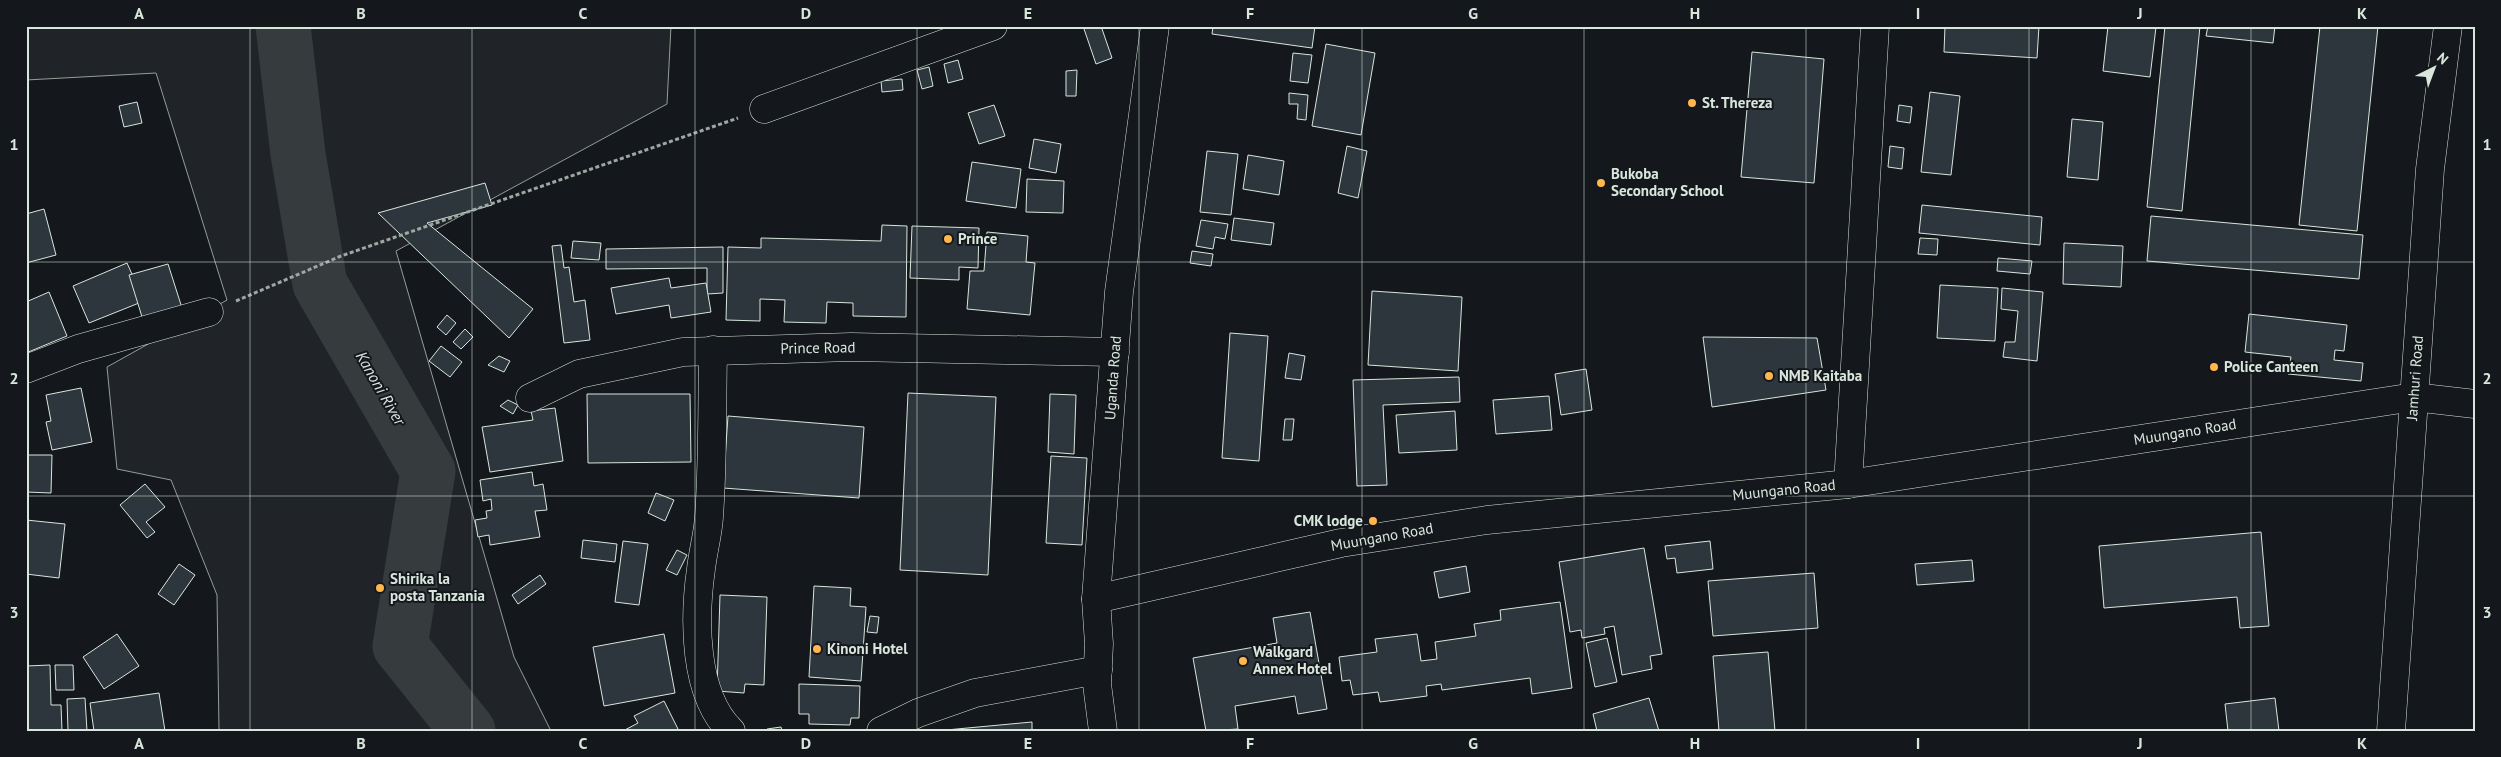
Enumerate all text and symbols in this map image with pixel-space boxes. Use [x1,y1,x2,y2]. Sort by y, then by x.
text: A [134,3,144,23]
text: B [356,3,366,23]
text: C [579,3,588,23]
text: D [801,3,811,23]
text: E [1024,3,1032,23]
text: F [1246,3,1254,23]
text: G [1468,3,1478,23]
text: H [1690,3,1700,23]
text: I [1916,3,1920,23]
text: J [2136,3,2143,23]
text: K [2357,3,2367,23]
north arrow [2408,42,2458,92]
text: N [2433,49,2452,68]
place label: St. Thereza [1702,93,1773,112]
marker: St. Thereza [1686,97,1698,109]
text: 1 [9,134,19,154]
text: 1 [2482,134,2492,154]
place label: Bukoba Secondary School [1611,164,1724,200]
marker: Bukoba Secondary School [1595,177,1607,189]
place label: Prince [958,229,998,248]
marker: Prince [942,233,954,245]
street label: Uganda Road [1100,335,1125,421]
street label: Jamhuri Road [2402,335,2427,422]
street label: Prince Road [780,337,856,358]
water label: Kanoni River [352,347,411,430]
place label: Police Canteen [2224,357,2318,376]
marker: Police Canteen [2208,361,2220,373]
place label: NMB Kaitaba [1779,366,1862,385]
text: 2 [9,368,19,388]
text: 2 [2482,368,2492,388]
marker: NMB Kaitaba [1763,370,1775,382]
street label: Muungano Road [2132,414,2238,449]
street label: Muungano Road [1731,475,1837,504]
place label: CMK lodge [1294,511,1363,530]
marker: CMK lodge [1367,515,1379,527]
street label: Muungano Road [1329,518,1435,555]
place label: Shirika la posta Tanzania [390,569,485,605]
marker: Shirika la posta Tanzania [374,582,386,594]
text: 3 [9,602,19,622]
text: 3 [2482,602,2492,622]
place label: Kinoni Hotel [827,639,908,658]
place label: Walkgard Annex Hotel [1253,642,1333,678]
marker: Kinoni Hotel [811,643,823,655]
marker: Walkgard Annex Hotel [1237,655,1249,667]
text: A [134,733,144,753]
text: B [356,733,366,753]
text: C [579,733,588,753]
text: D [801,733,811,753]
text: E [1024,733,1032,753]
text: F [1246,733,1254,753]
text: G [1468,733,1478,753]
text: H [1690,733,1700,753]
text: I [1916,733,1920,753]
text: J [2136,733,2143,753]
text: K [2357,733,2367,753]

